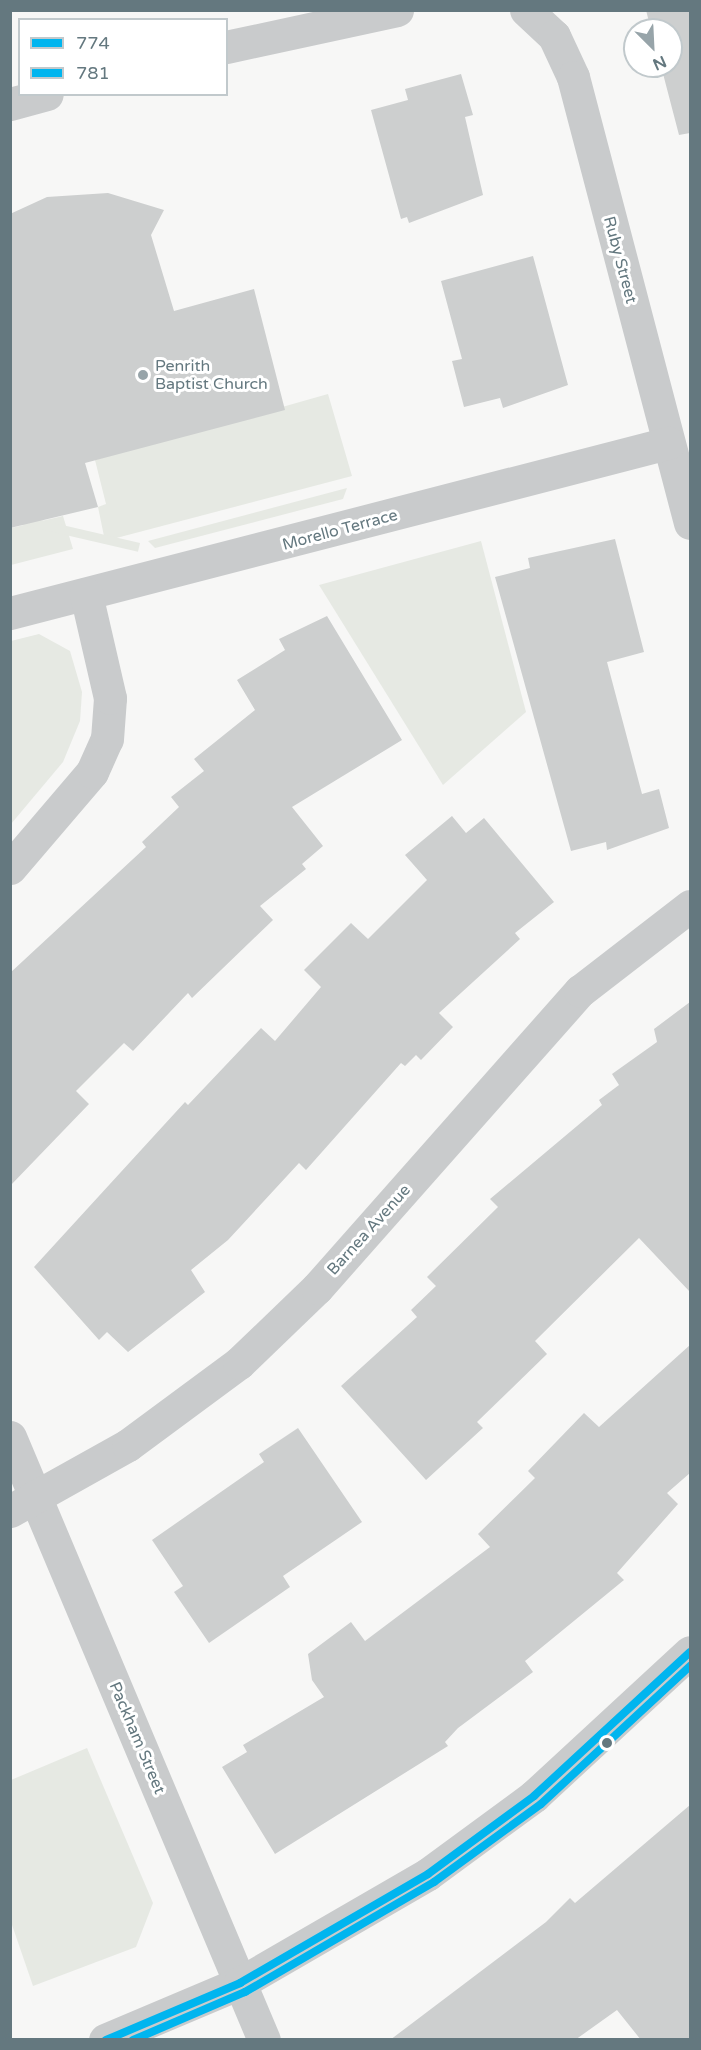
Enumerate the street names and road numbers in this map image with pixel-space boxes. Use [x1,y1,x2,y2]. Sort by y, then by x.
street label: Ruby Street [599,214,641,306]
street label: Morello Terrace [280,505,400,555]
street label: Barnea Avenue [323,1181,415,1279]
street label: Packham Street [105,1679,169,1797]

